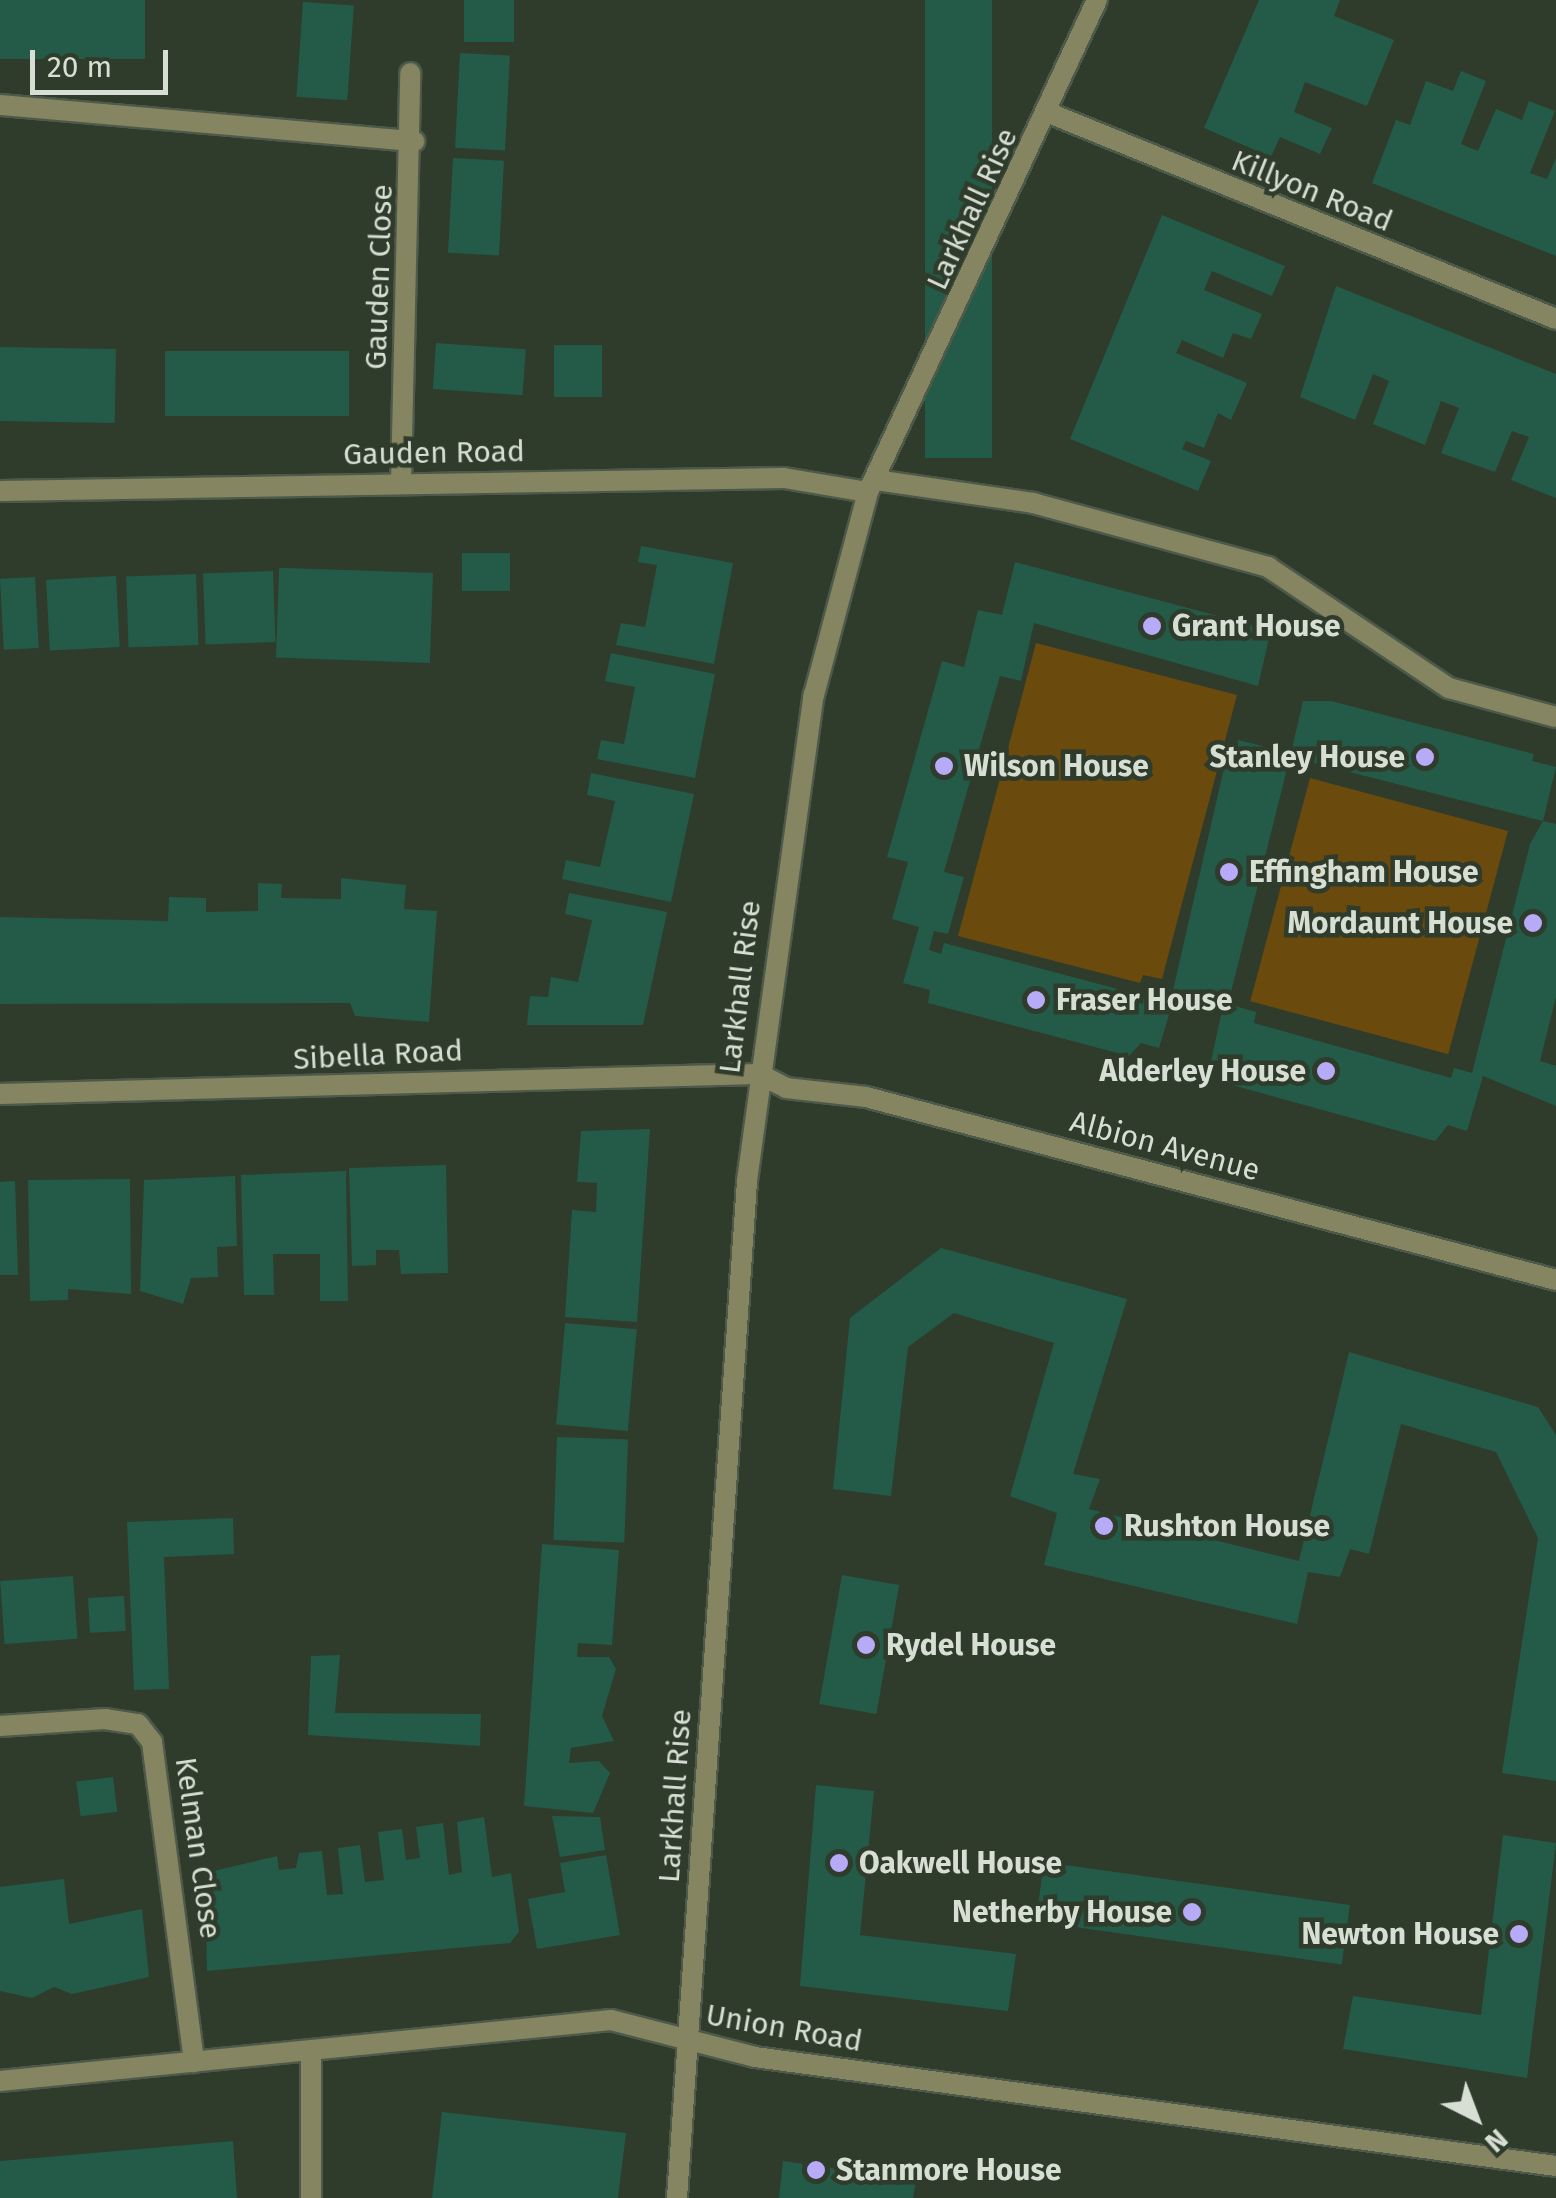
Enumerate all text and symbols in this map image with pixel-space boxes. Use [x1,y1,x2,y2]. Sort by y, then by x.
scale bar [35,30,172,92]
text: 20 m [47,49,112,85]
street label: Larkhall Rise [919,123,1025,295]
street label: Killyon Road [1226,142,1398,240]
street label: Gauden Close [358,184,400,370]
street label: Gauden Road [343,433,525,473]
place label: Grant House [1172,608,1340,644]
marker: Grant House [1141,615,1163,637]
place label: Stanley House [1209,739,1405,775]
marker: Stanley House [1414,746,1436,768]
place label: Wilson House [964,748,1149,784]
marker: Wilson House [933,755,955,777]
place label: Effingham House [1249,854,1479,890]
marker: Effingham House [1218,861,1240,883]
street label: Larkhall Rise [712,898,768,1076]
place label: Mordaunt House [1287,905,1513,941]
marker: Mordaunt House [1522,912,1544,934]
place label: Fraser House [1056,982,1233,1018]
marker: Fraser House [1025,989,1047,1011]
street label: Sibella Road [292,1033,464,1077]
place label: Alderley House [1100,1053,1306,1089]
marker: Alderley House [1315,1060,1337,1082]
street label: Albion Avenue [1066,1103,1264,1189]
place label: Rushton House [1124,1508,1330,1544]
marker: Rushton House [1093,1515,1115,1537]
place label: Rydel House [886,1627,1056,1663]
marker: Rydel House [855,1634,877,1656]
street label: Larkhall Rise [651,1708,699,1884]
street label: Kelman Close [167,1755,229,1941]
place label: Oakwell House [859,1845,1062,1881]
marker: Oakwell House [828,1852,850,1874]
place label: Netherby House [952,1894,1172,1930]
marker: Netherby House [1181,1901,1203,1923]
place label: Newton House [1301,1916,1499,1952]
marker: Newton House [1508,1923,1530,1945]
street label: Union Road [703,1997,865,2059]
north arrow [1426,2068,1526,2168]
text: N [1478,2122,1514,2159]
place label: Stanmore House [836,2152,1062,2188]
marker: Stanmore House [805,2159,827,2181]

